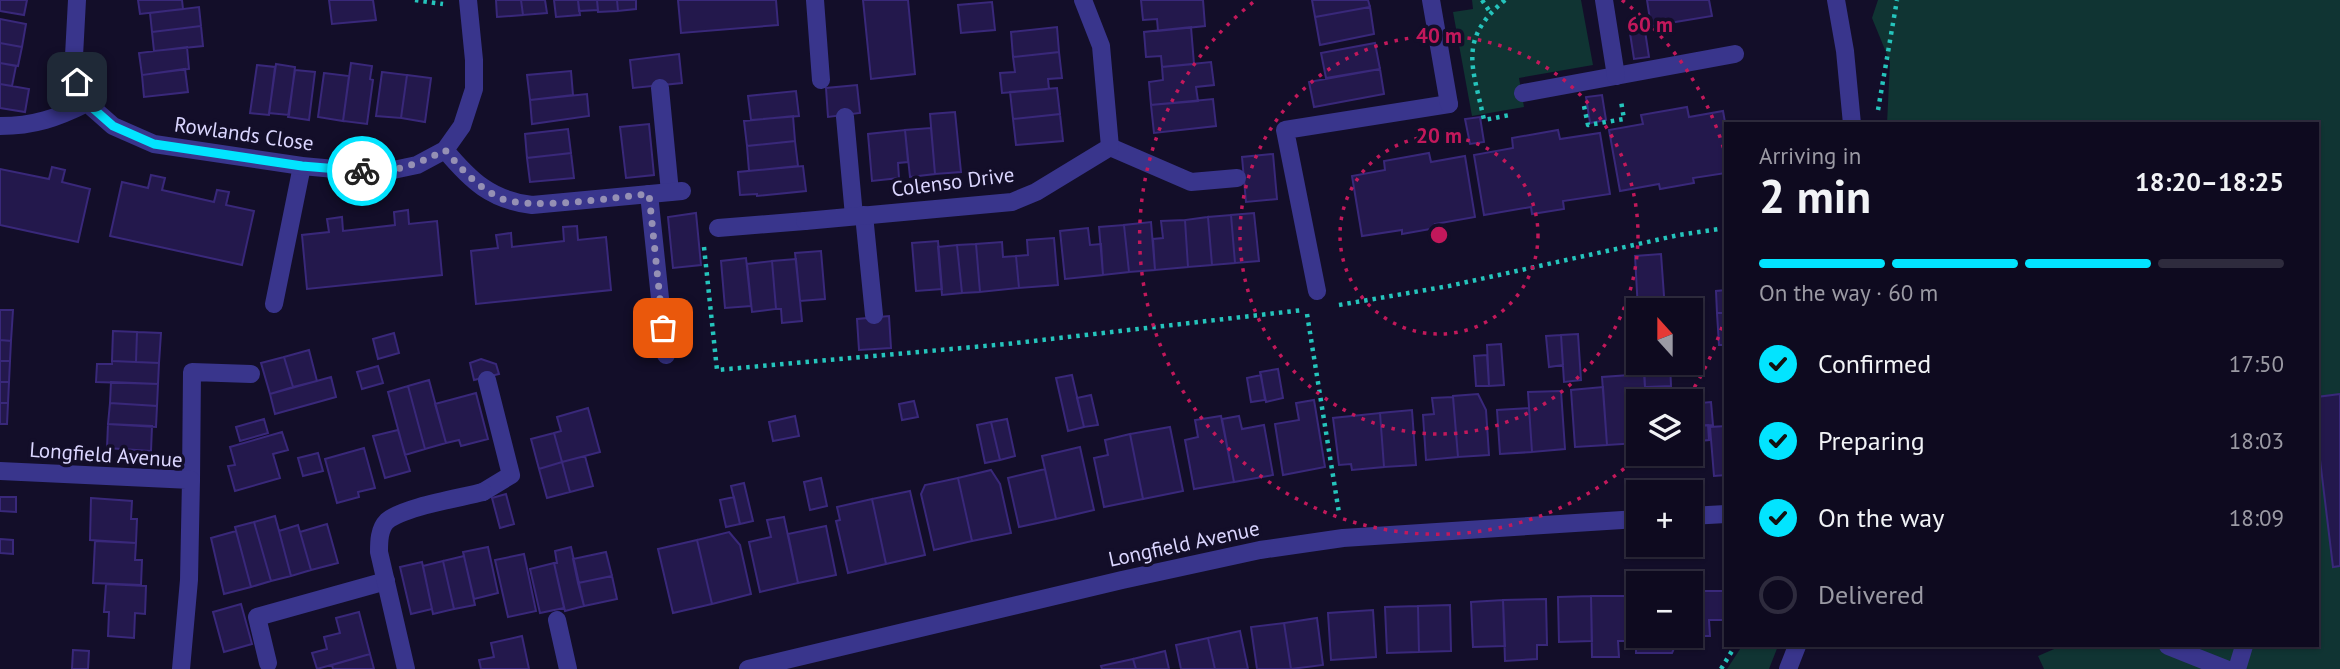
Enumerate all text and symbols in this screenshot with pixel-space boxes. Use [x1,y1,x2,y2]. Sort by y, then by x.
text: 60 m [1627,11,1673,38]
text: 40 m [1416,22,1462,49]
pin [47,52,107,112]
icon: home [58,63,96,101]
street label: Rowlands Close [173,110,316,157]
text: 20 m [1416,122,1462,149]
courier [327,136,397,206]
text: Arriving in [1759,141,1861,170]
icon: bike [343,152,381,190]
street label: Colenso Drive [890,161,1016,202]
text: 18:20–18:25 [2135,165,2284,198]
text: 2 min [1759,166,1871,226]
centre of rings [1427,223,1451,247]
text: On the way · 60 m [1759,278,1938,307]
pin [633,298,693,358]
north arrow [1626,298,1703,374]
map controls [1626,298,1703,648]
icon: bag [644,309,682,347]
icon: check [1759,345,1797,383]
text: Confirmed [1818,347,1931,380]
text: 17:50 [2229,349,2284,378]
button: layers [1626,389,1703,466]
icon: check [1759,422,1797,460]
text: Preparing [1818,424,1925,457]
text: 18:03 [2229,426,2284,455]
street label: Longfield Avenue [28,436,184,473]
button: + [1626,480,1703,557]
icon: check [1759,499,1797,537]
text: On the way [1818,501,1944,534]
text: 18:09 [2229,503,2284,532]
street label: Longfield Avenue [1106,514,1262,573]
button: − [1626,571,1703,648]
text: Delivered [1818,578,1924,611]

